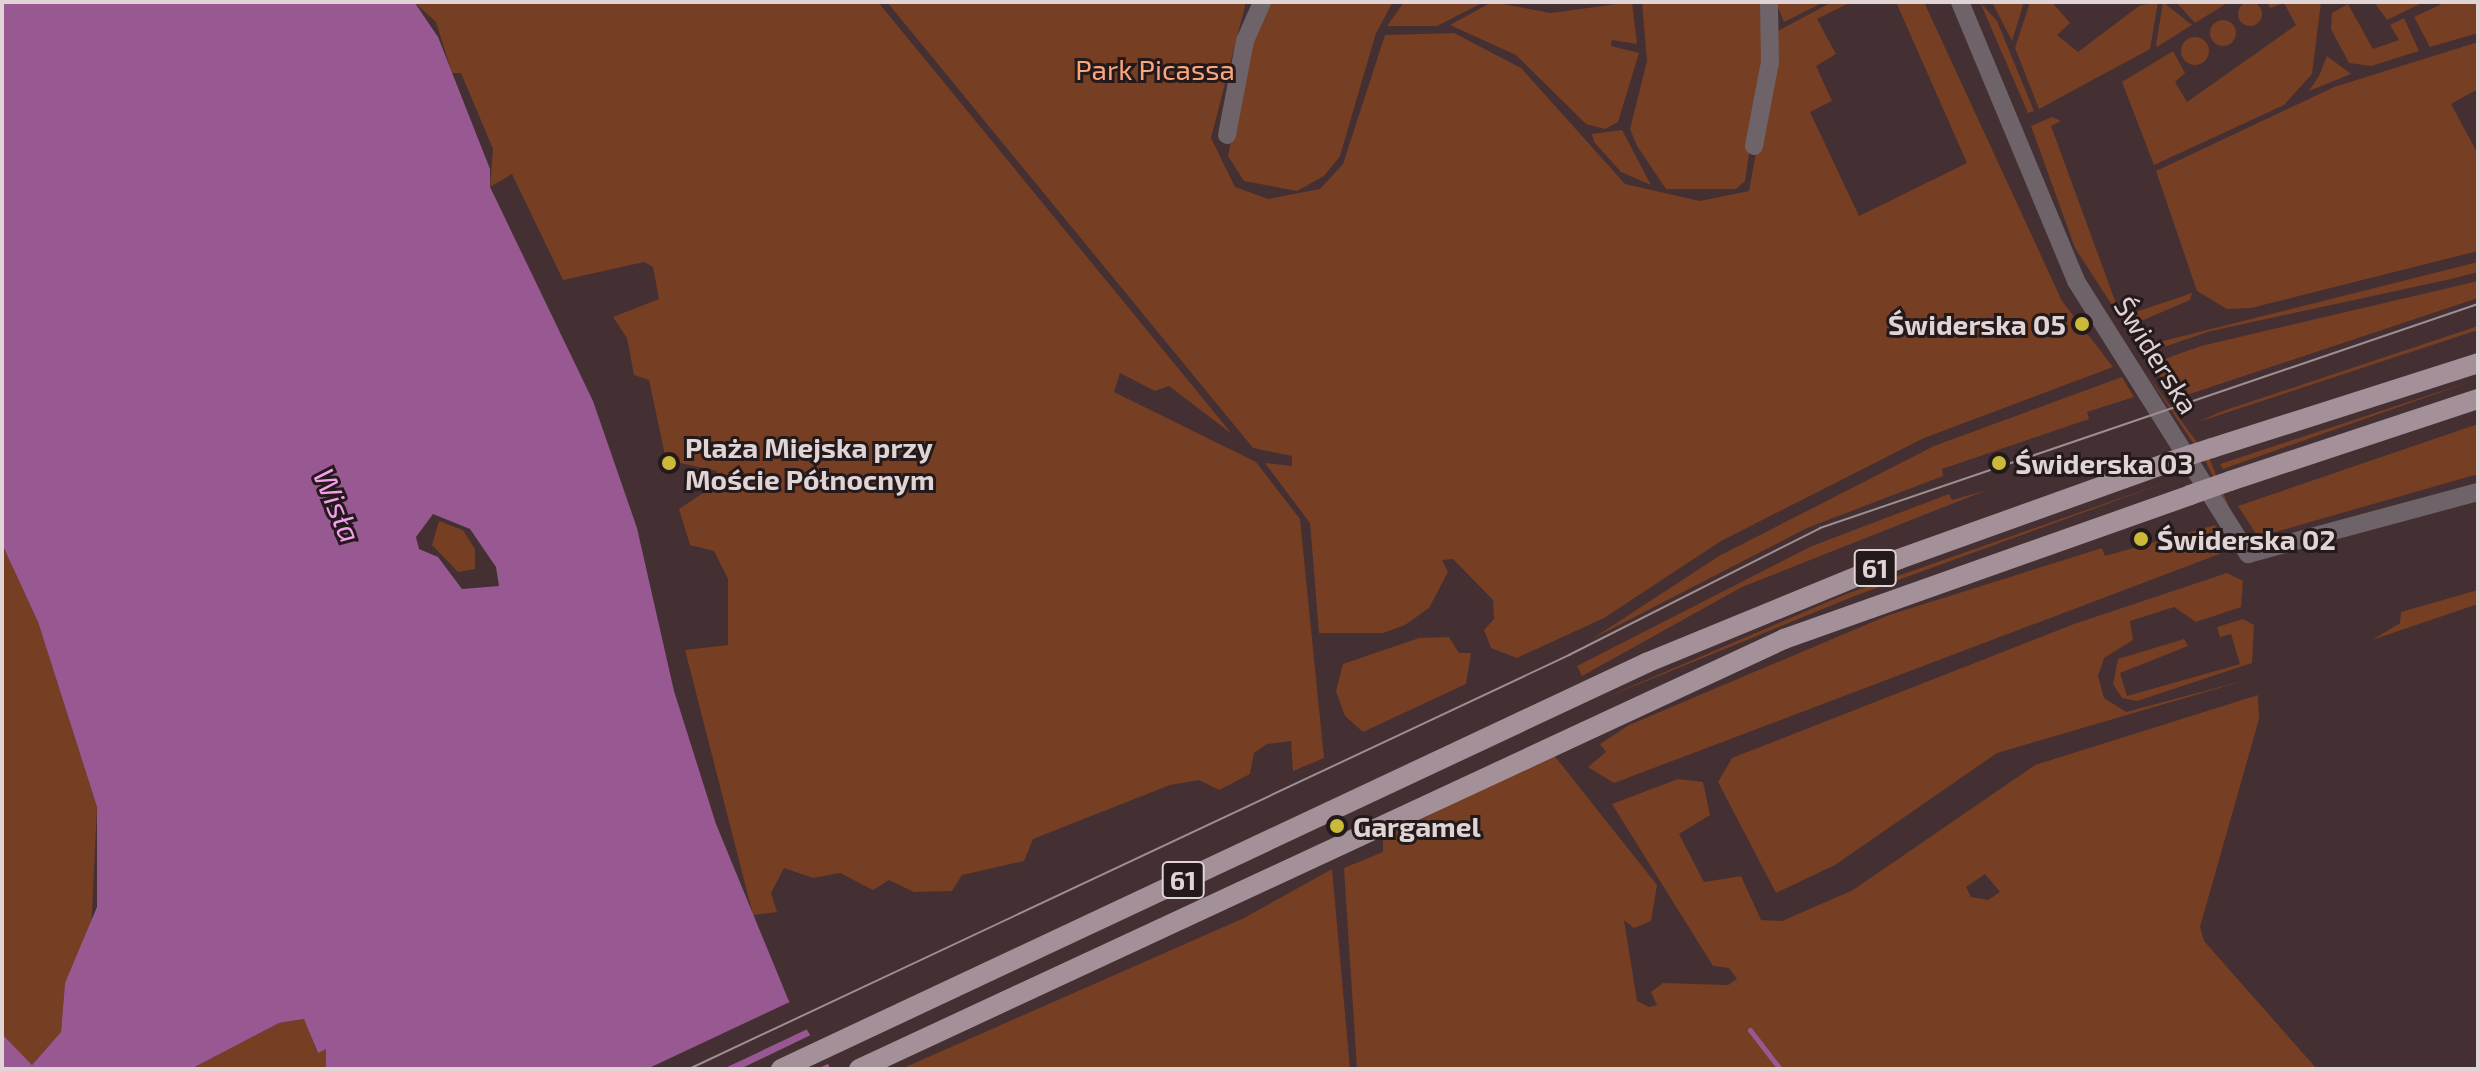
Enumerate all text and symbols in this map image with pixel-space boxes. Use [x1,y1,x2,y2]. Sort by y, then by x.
park label: Park Picassa [1075,52,1235,86]
street label: Świderska [2108,290,2206,420]
place label: Świderska 05 [1888,307,2066,341]
marker: Świderska 05 [2073,315,2091,333]
place label: Plaża Miejska przy Moście Północnym [685,430,935,496]
place label: Świderska 03 [2015,446,2193,480]
marker: Plaża Miejska przy Moście Północnym [660,454,678,472]
marker: Świderska 03 [1990,454,2008,472]
water label: Wisła [306,463,370,547]
place label: Świderska 02 [2157,522,2336,556]
marker: Świderska 02 [2132,530,2150,548]
road number: 61 [1853,546,1897,590]
place label: Gargamel [1353,809,1481,843]
marker: Gargamel [1328,817,1346,835]
road number: 61 [1161,858,1205,902]

